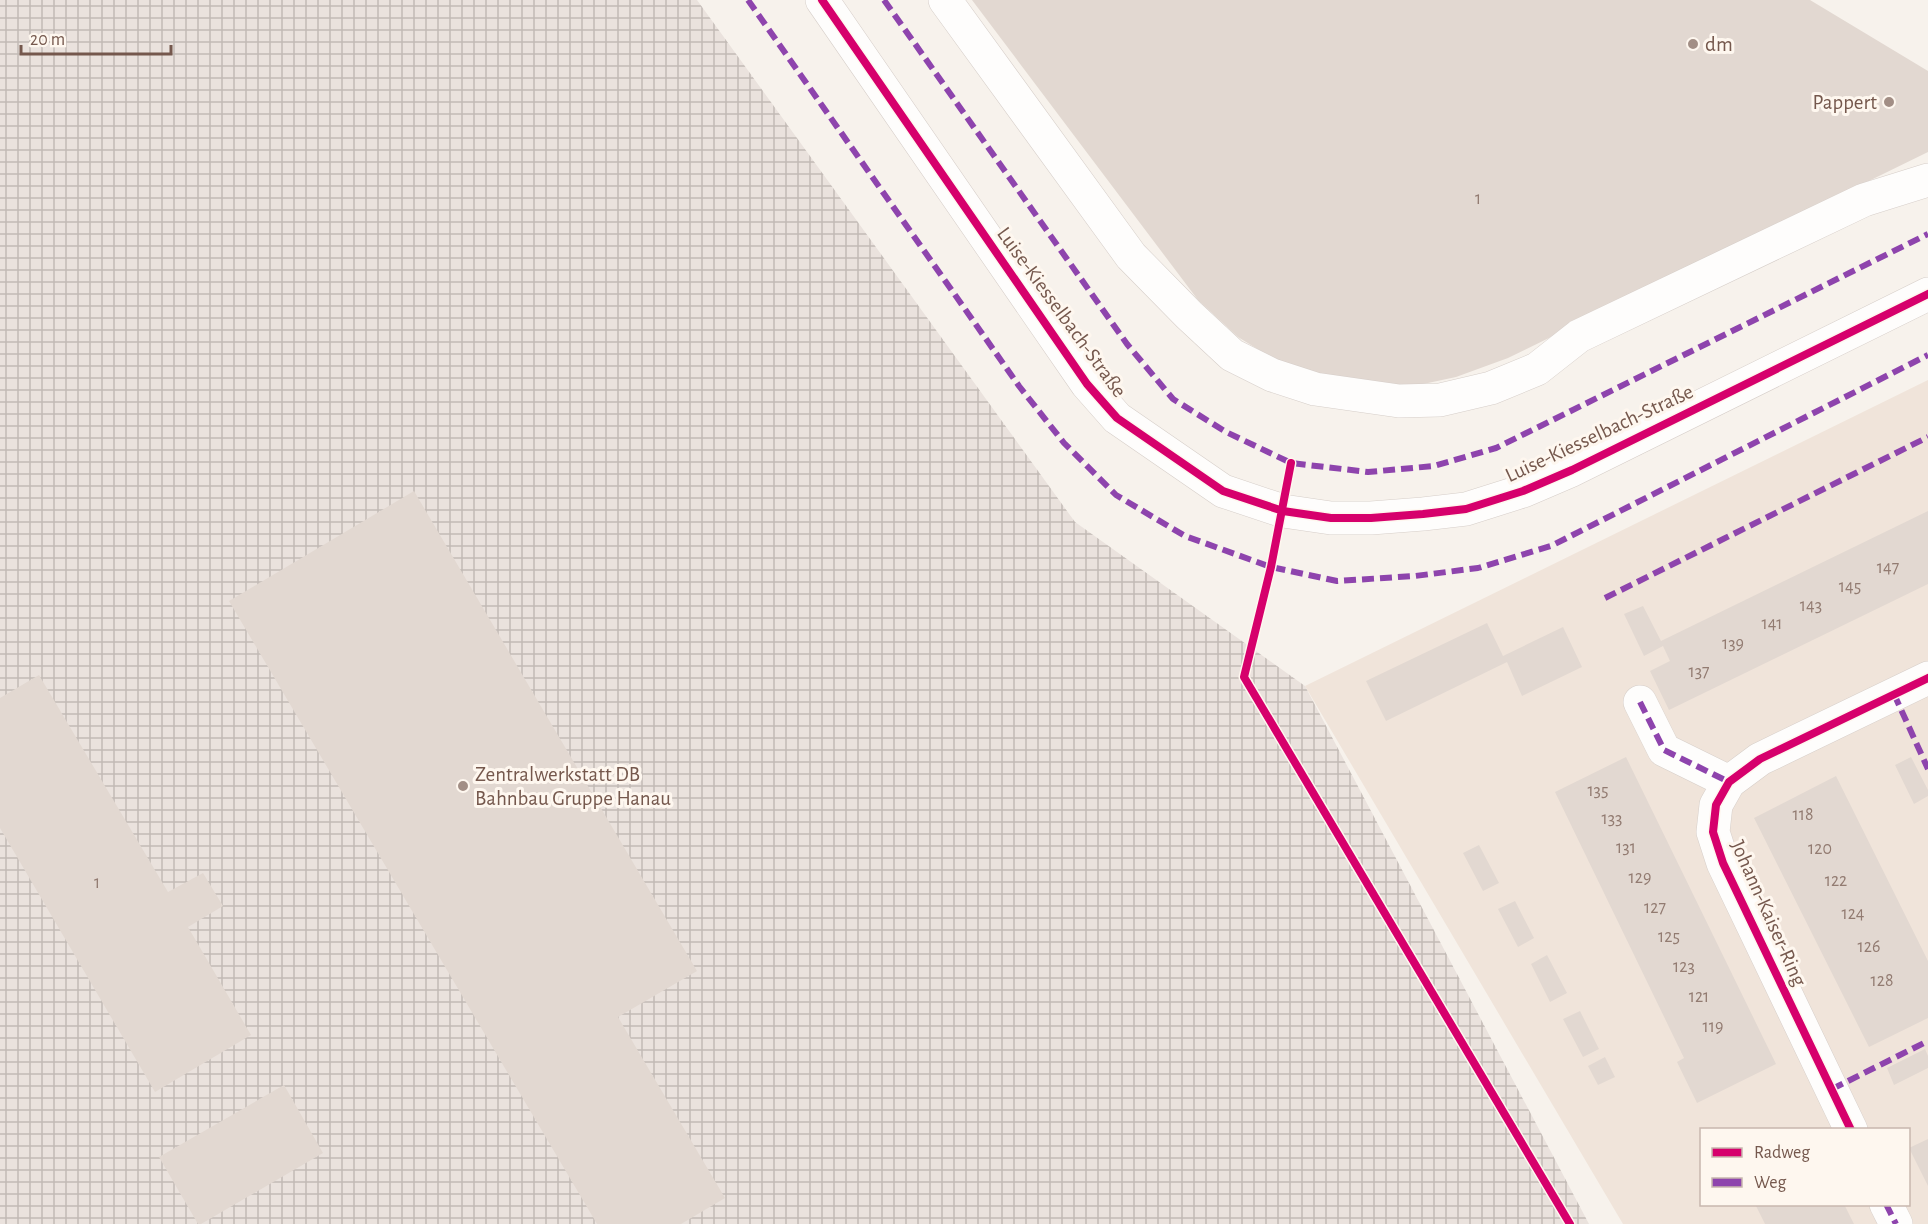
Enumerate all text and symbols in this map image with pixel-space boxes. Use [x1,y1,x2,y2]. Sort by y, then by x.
scale bar [21,18,171,56]
text: 20 m [30,31,65,49]
place label: dm [1705,34,1733,55]
marker: dm [1686,37,1700,51]
place label: Pappert [1812,92,1877,113]
marker: Pappert [1882,95,1896,109]
house number: 1 [1475,190,1481,208]
street label: Luise-Kiesselbach-Straße [993,223,1130,401]
street label: Luise-Kiesselbach-Straße [1502,381,1696,486]
house number: 147 [1877,559,1899,577]
house number: 145 [1839,578,1861,596]
house number: 143 [1800,597,1822,615]
house number: 141 [1761,615,1783,633]
house number: 139 [1722,635,1744,653]
house number: 137 [1688,663,1710,681]
place label: Zentralwerkstatt DB Bahnbau Gruppe Hanau [475,764,671,809]
marker: Zentralwerkstatt DB Bahnbau Gruppe Hanau [456,779,470,793]
house number: 135 [1587,782,1609,800]
house number: 118 [1793,806,1813,824]
house number: 133 [1601,810,1623,828]
street label: Johann-Kaiser-Ring [1727,837,1810,990]
house number: 131 [1616,839,1636,857]
house number: 120 [1808,840,1832,858]
house number: 129 [1629,869,1651,887]
house number: 122 [1825,872,1847,890]
house number: 1 [94,874,100,892]
house number: 127 [1644,899,1666,917]
house number: 124 [1841,905,1865,923]
house number: 125 [1658,928,1680,946]
house number: 126 [1858,938,1880,956]
house number: 123 [1673,958,1695,976]
house number: 128 [1871,972,1893,990]
house number: 121 [1689,988,1709,1006]
house number: 119 [1703,1018,1723,1036]
legend [1700,1128,1910,1206]
text: Radweg [1754,1144,1810,1162]
text: Weg [1754,1174,1786,1192]

